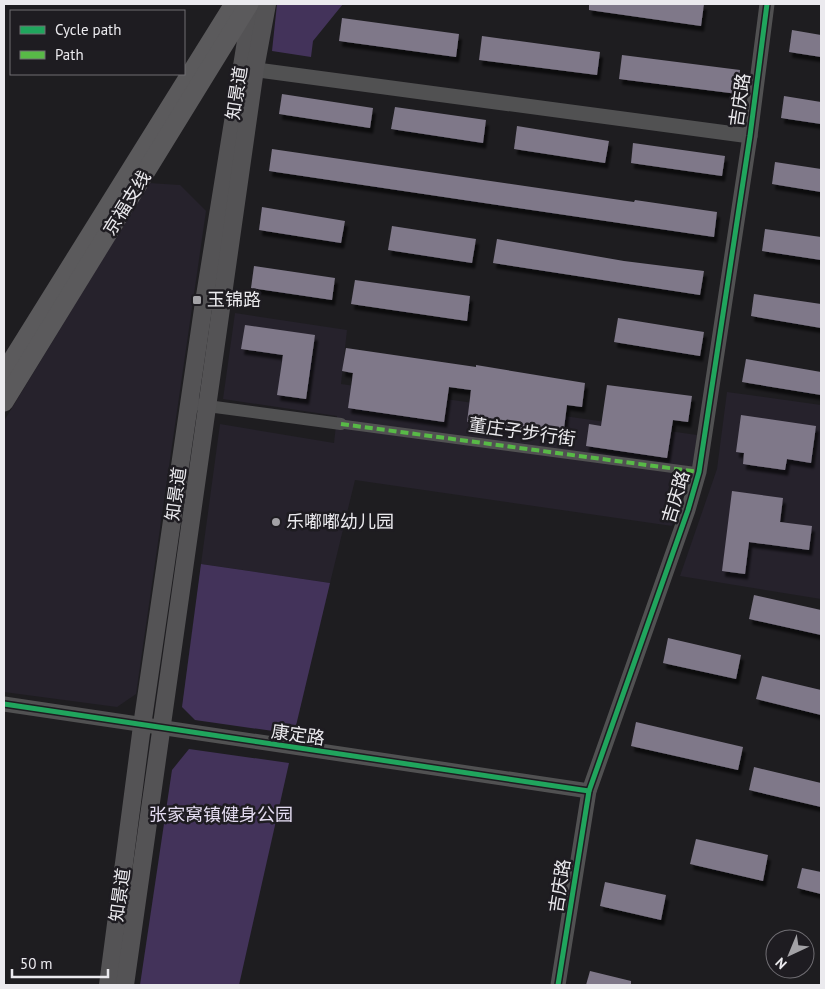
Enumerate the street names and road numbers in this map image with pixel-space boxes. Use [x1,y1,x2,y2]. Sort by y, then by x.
street label: 知景道 [221,64,252,121]
street label: 吉庆路 [724,72,755,128]
street label: 京福支线 [98,166,155,239]
street label: 董庄子步行街 [467,413,577,450]
street label: 知景道 [160,466,191,522]
street label: 吉庆路 [657,468,694,526]
street label: 康定路 [270,719,326,750]
street label: 吉庆路 [544,857,575,914]
street label: 知景道 [104,867,135,923]

